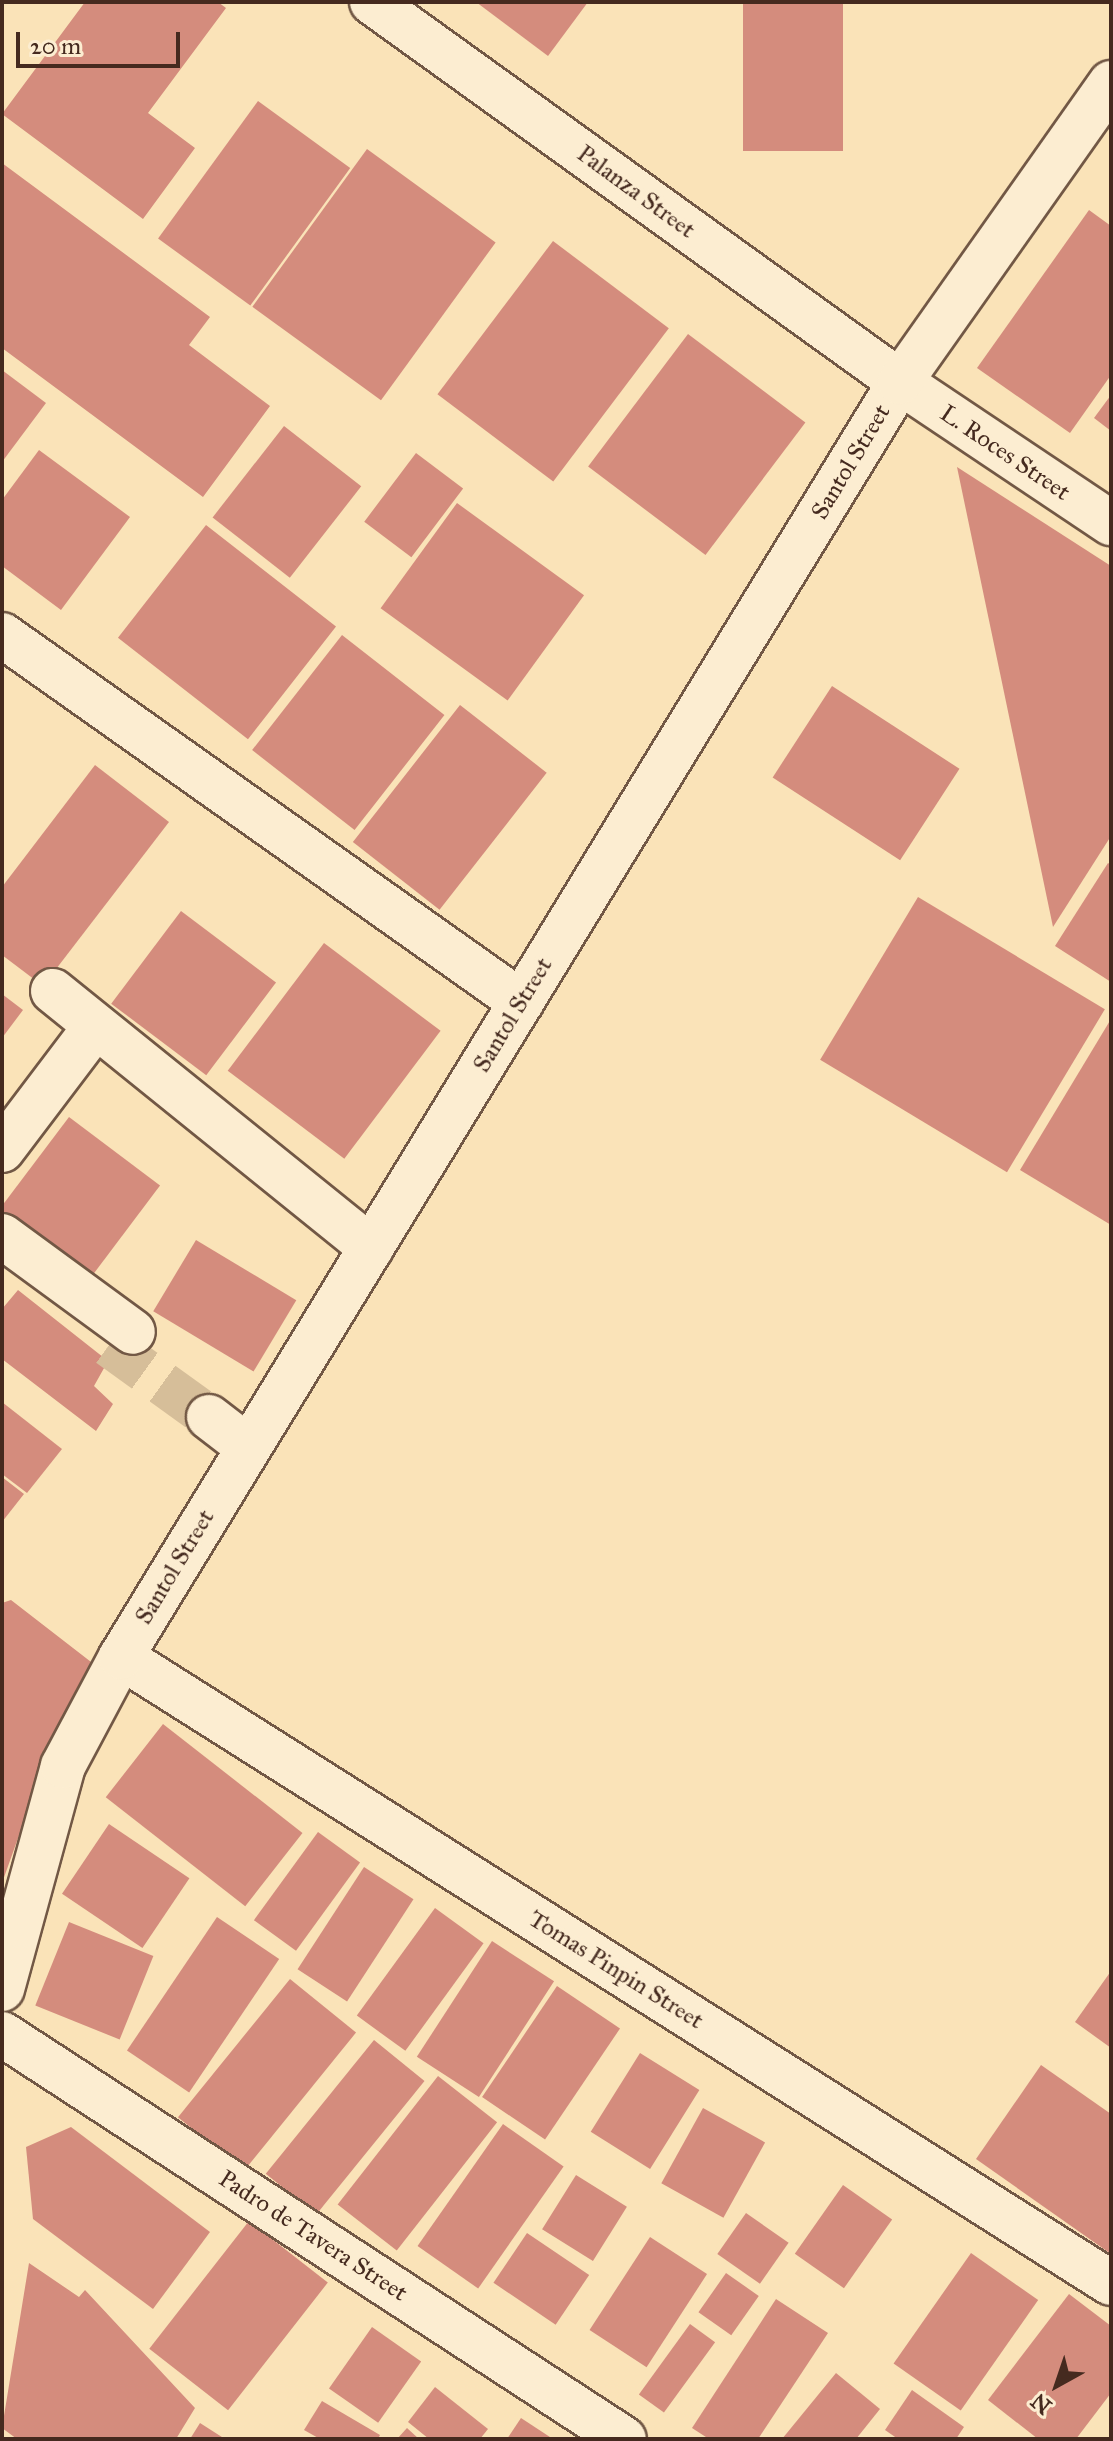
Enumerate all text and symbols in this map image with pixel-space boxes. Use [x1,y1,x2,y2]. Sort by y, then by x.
scale bar [20,16,184,66]
text: 20 m [30,31,81,61]
street label: Palanza Street [571,139,701,245]
street label: Santol Street [805,399,897,525]
street label: L. Roces Street [935,399,1075,507]
street label: Santol Street [467,952,559,1078]
street label: Santol Street [129,1504,221,1630]
street label: Tomas Pinpin Street [523,1905,709,2035]
street label: Padro de Tavera Street [213,2164,413,2308]
north arrow [1017,2345,1097,2425]
text: N [1025,2387,1057,2420]

